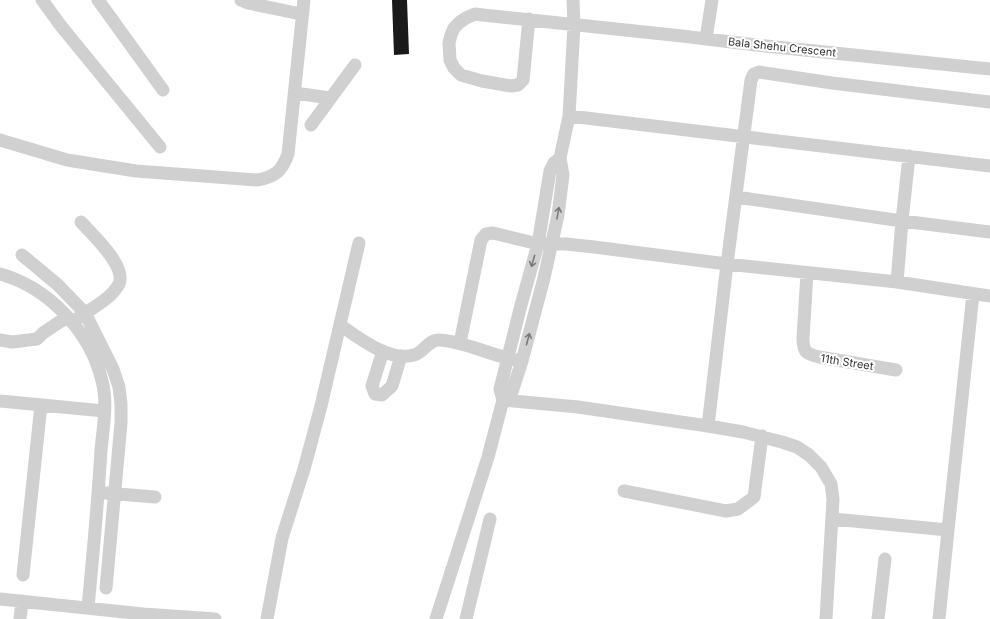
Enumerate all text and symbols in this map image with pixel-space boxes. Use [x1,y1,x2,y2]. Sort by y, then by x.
street label: Bala Shehu Crescent [727,34,837,60]
one-way arrow [554,207,562,220]
one-way arrow [529,254,536,267]
one-way arrow [524,333,532,346]
street label: 11th Street [820,351,875,373]

